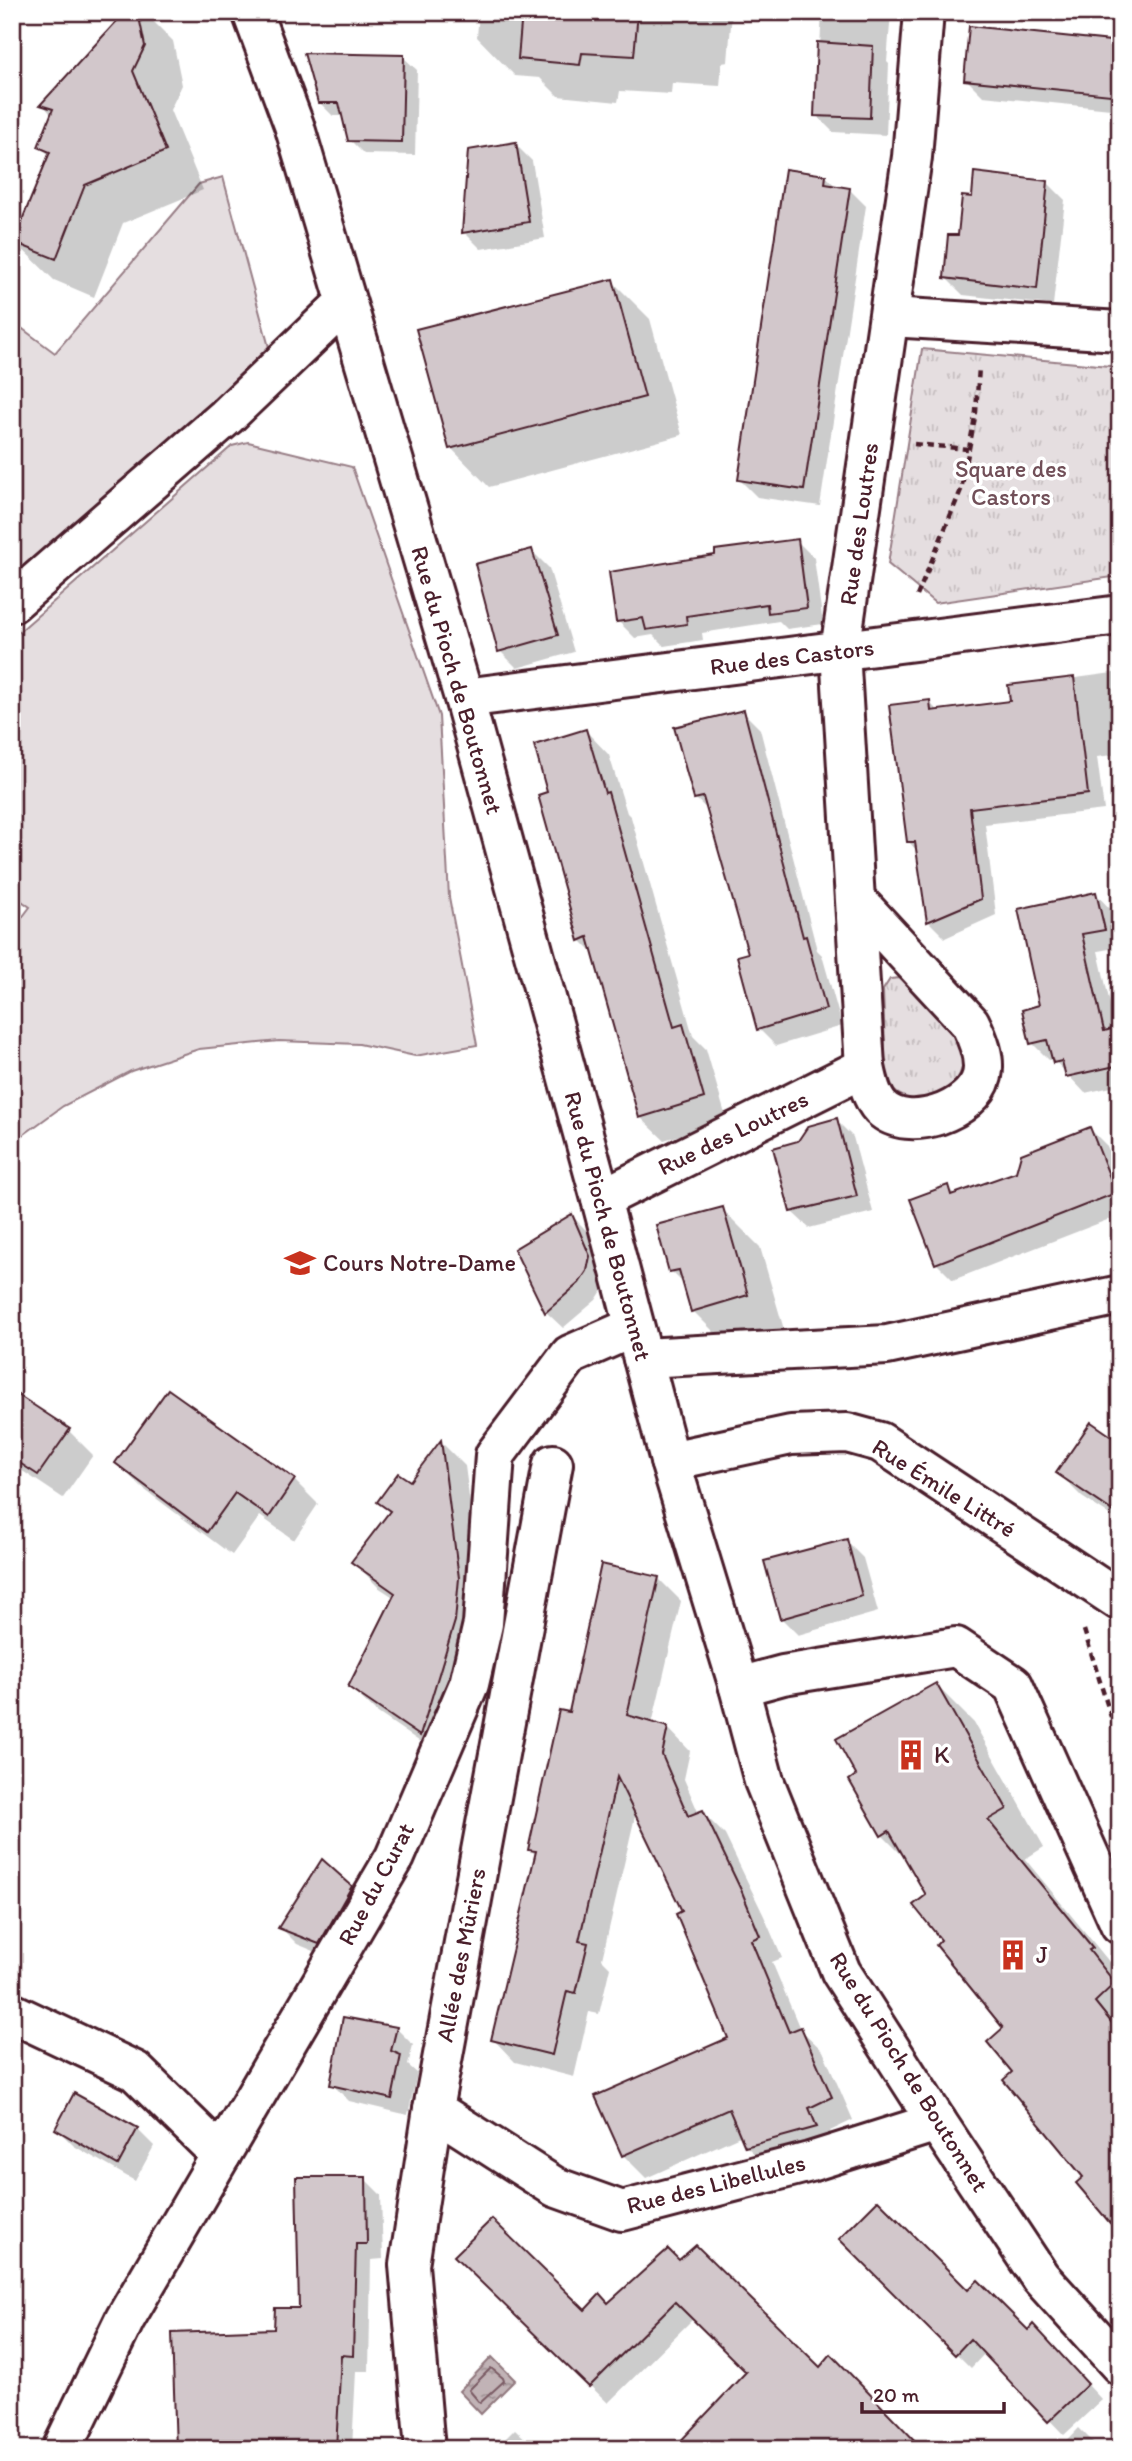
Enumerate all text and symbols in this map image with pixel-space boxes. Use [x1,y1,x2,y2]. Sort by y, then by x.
street label: Rue des Loutres [833,441,884,607]
park label: Square des Castors [955,454,1067,511]
street label: Rue du Pioch de Boutonnet [405,542,510,817]
street label: Rue des Castors [708,632,876,681]
street label: Rue des Loutres [653,1084,813,1181]
street label: Rue du Pioch de Boutonnet [559,1088,658,1364]
school or university icon: Cours Notre-Dame [283,1246,317,1280]
place label: Cours Notre-Dame [323,1248,516,1277]
street label: Rue Émile Littré [867,1432,1022,1543]
building icon: K [894,1738,928,1772]
place label: K [934,1740,950,1769]
street label: Rue du Curat [331,1817,420,1950]
street label: Allée des Mûriers [429,1865,492,2044]
building icon: J [996,1938,1030,1972]
place label: J [1036,1940,1048,1969]
street label: Rue du Pioch de Boutonnet [824,1946,995,2197]
street label: Rue des Libellules [623,2147,808,2220]
scale bar [862,2370,1004,2414]
text: 20 m [873,2382,920,2407]

